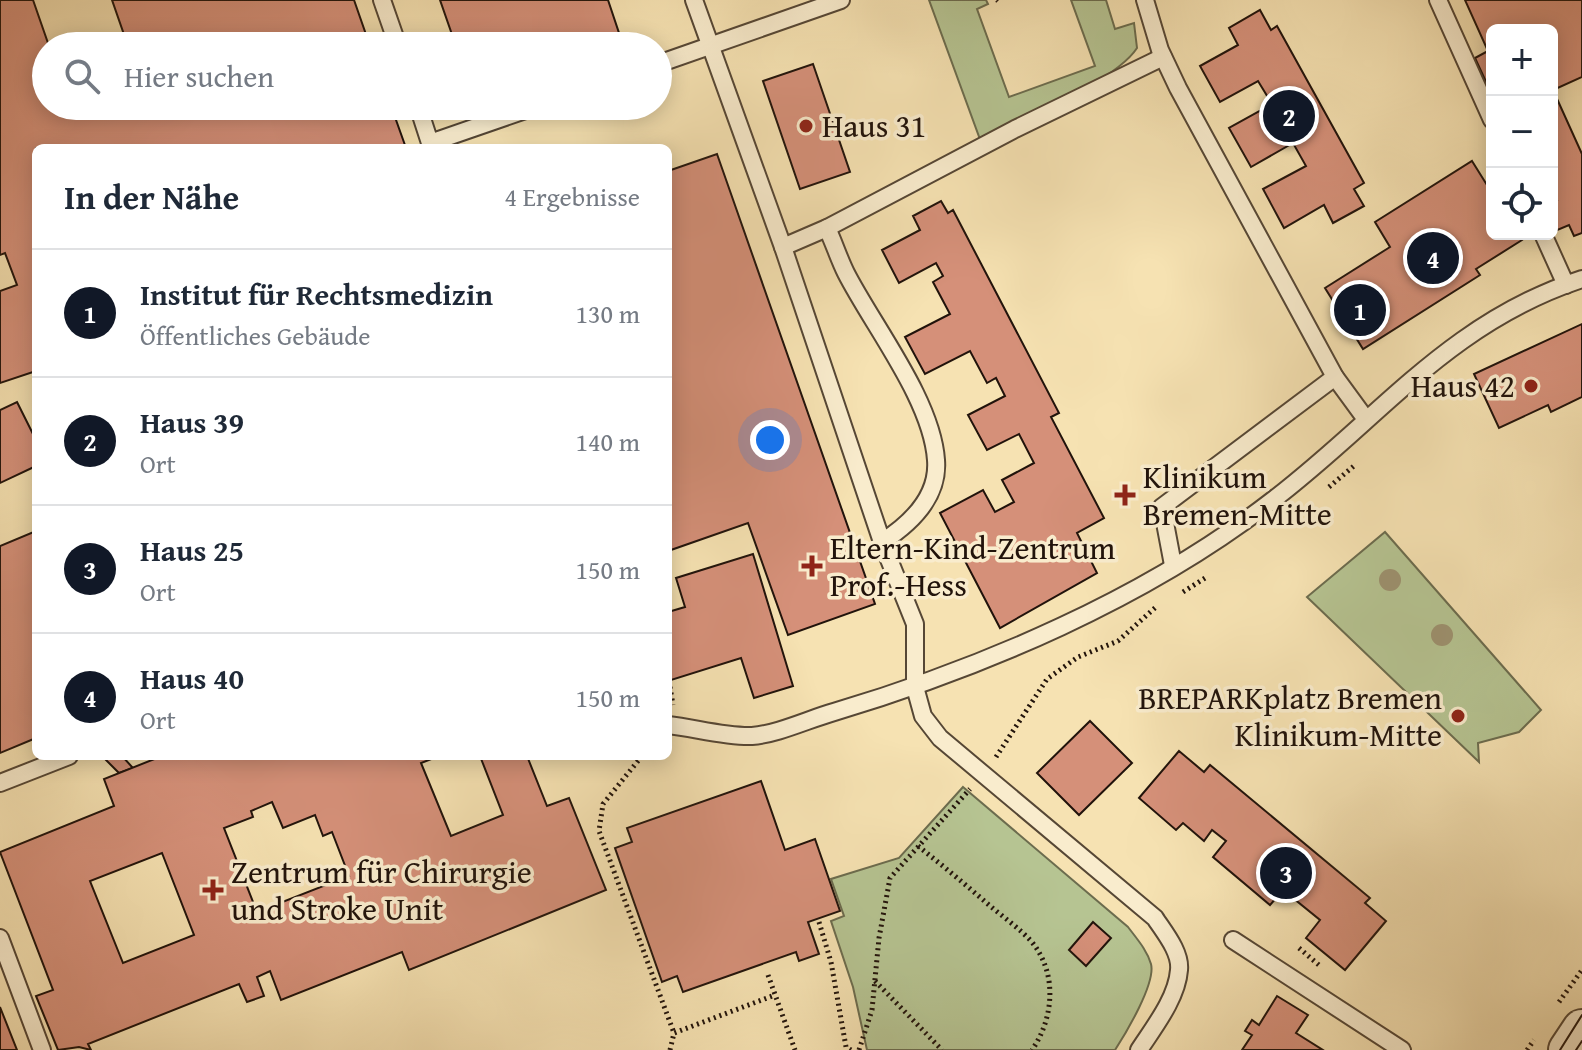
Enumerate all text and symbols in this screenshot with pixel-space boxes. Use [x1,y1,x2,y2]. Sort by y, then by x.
map controls [1486,24,1558,240]
button: + [1486,24,1558,96]
search box [32,32,672,120]
icon: search [60,54,104,98]
text: Hier suchen [124,54,274,98]
pin: 2 [1263,86,1315,146]
button: − [1486,96,1558,168]
place label: Haus 31 [822,102,926,149]
marker: Haus 31 [797,117,815,135]
button: locate [1486,168,1558,240]
text: In der Nähe [64,172,239,221]
text: 4 Ergebnisse [505,177,640,216]
pin: 4 [1407,228,1459,288]
text: Institut für Rechtsmedizin [140,272,493,316]
pin: 1 [1334,280,1386,340]
text: 1 [83,294,97,333]
text: 130 m [575,294,640,333]
text: Öffentliches Gebäude [140,316,370,355]
place label: Haus 42 [1411,362,1515,409]
marker: Haus 42 [1522,377,1540,395]
text: Haus 39 [140,400,244,444]
your location [750,420,790,460]
text: 2 [83,422,97,461]
text: 140 m [575,422,640,461]
text: Ort [140,444,176,483]
place label: Klinikum Bremen-Mitte [1143,453,1332,537]
marker: Klinikum Bremen-Mitte [1114,484,1136,506]
place label: Eltern-Kind-Zentrum Prof.-Hess [830,524,1115,608]
text: Haus 25 [140,528,244,572]
text: 3 [83,550,97,589]
text: 150 m [575,550,640,589]
marker: Eltern-Kind-Zentrum Prof.-Hess [801,555,823,577]
text: Ort [140,572,176,611]
text: Haus 40 [140,656,244,700]
place label: BREPARKplatz Bremen Klinikum-Mitte [1138,674,1442,758]
text: 4 [83,678,97,717]
text: 150 m [575,678,640,717]
text: Ort [140,700,176,739]
marker: BREPARKplatz Bremen Klinikum-Mitte [1449,707,1467,725]
pin: 3 [1260,843,1312,903]
place label: Zentrum für Chirurgie und Stroke Unit [231,848,532,932]
marker: Zentrum für Chirurgie und Stroke Unit [202,879,224,901]

